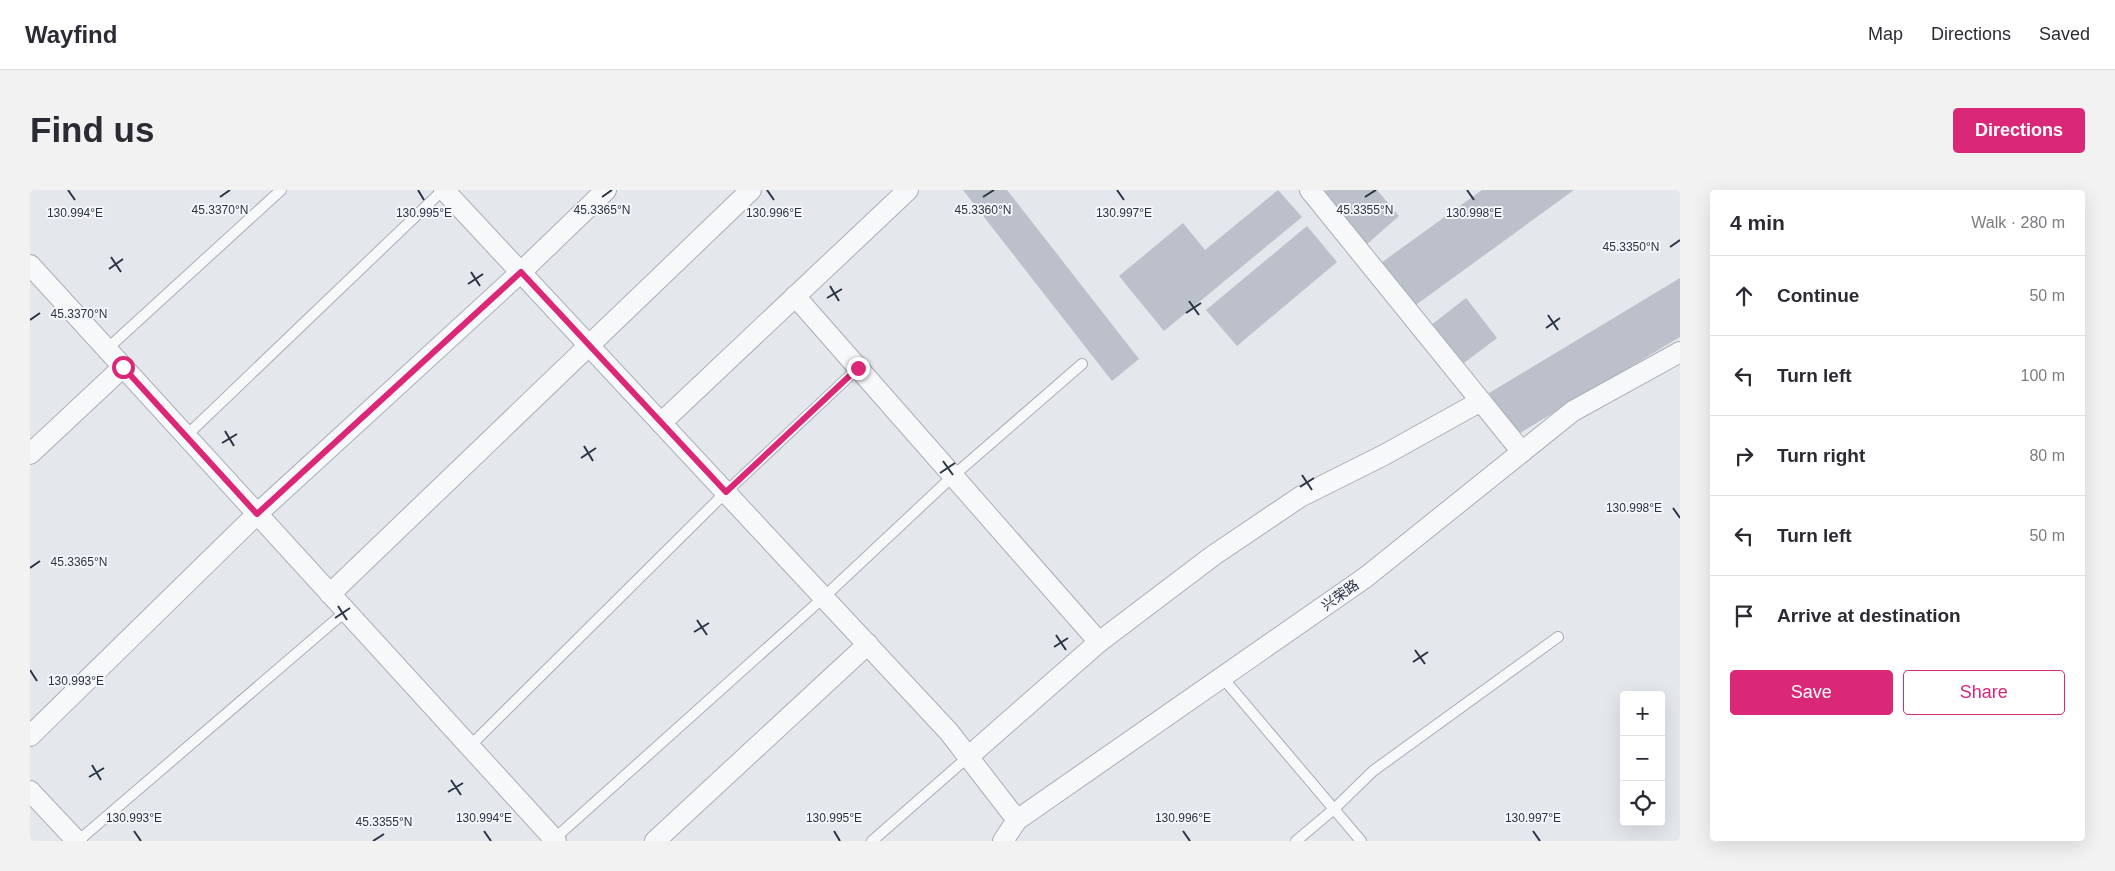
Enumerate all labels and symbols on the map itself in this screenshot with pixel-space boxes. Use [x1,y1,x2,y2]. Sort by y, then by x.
text: 45.3370°N [192,203,248,217]
text: 45.3365°N [574,203,630,217]
text: 45.3360°N [955,203,1011,217]
text: 45.3355°N [1337,203,1393,217]
text: 130.994°E [47,206,103,220]
text: 130.995°E [396,206,452,220]
text: 130.996°E [746,206,802,220]
text: 130.997°E [1096,206,1152,220]
text: 130.998°E [1446,206,1502,220]
text: 45.3350°N [1603,240,1659,254]
text: 45.3370°N [51,307,107,321]
route start [112,356,135,379]
route end [847,357,870,380]
text: 130.998°E [1606,501,1662,515]
text: 45.3365°N [51,555,107,569]
street label: 兴荣路 [1318,576,1362,614]
text: 130.993°E [48,674,104,688]
text: 130.993°E [106,811,162,825]
text: 130.994°E [456,811,512,825]
text: 130.995°E [806,811,862,825]
text: 130.996°E [1155,811,1211,825]
text: 130.997°E [1505,811,1561,825]
text: 45.3355°N [356,815,412,829]

